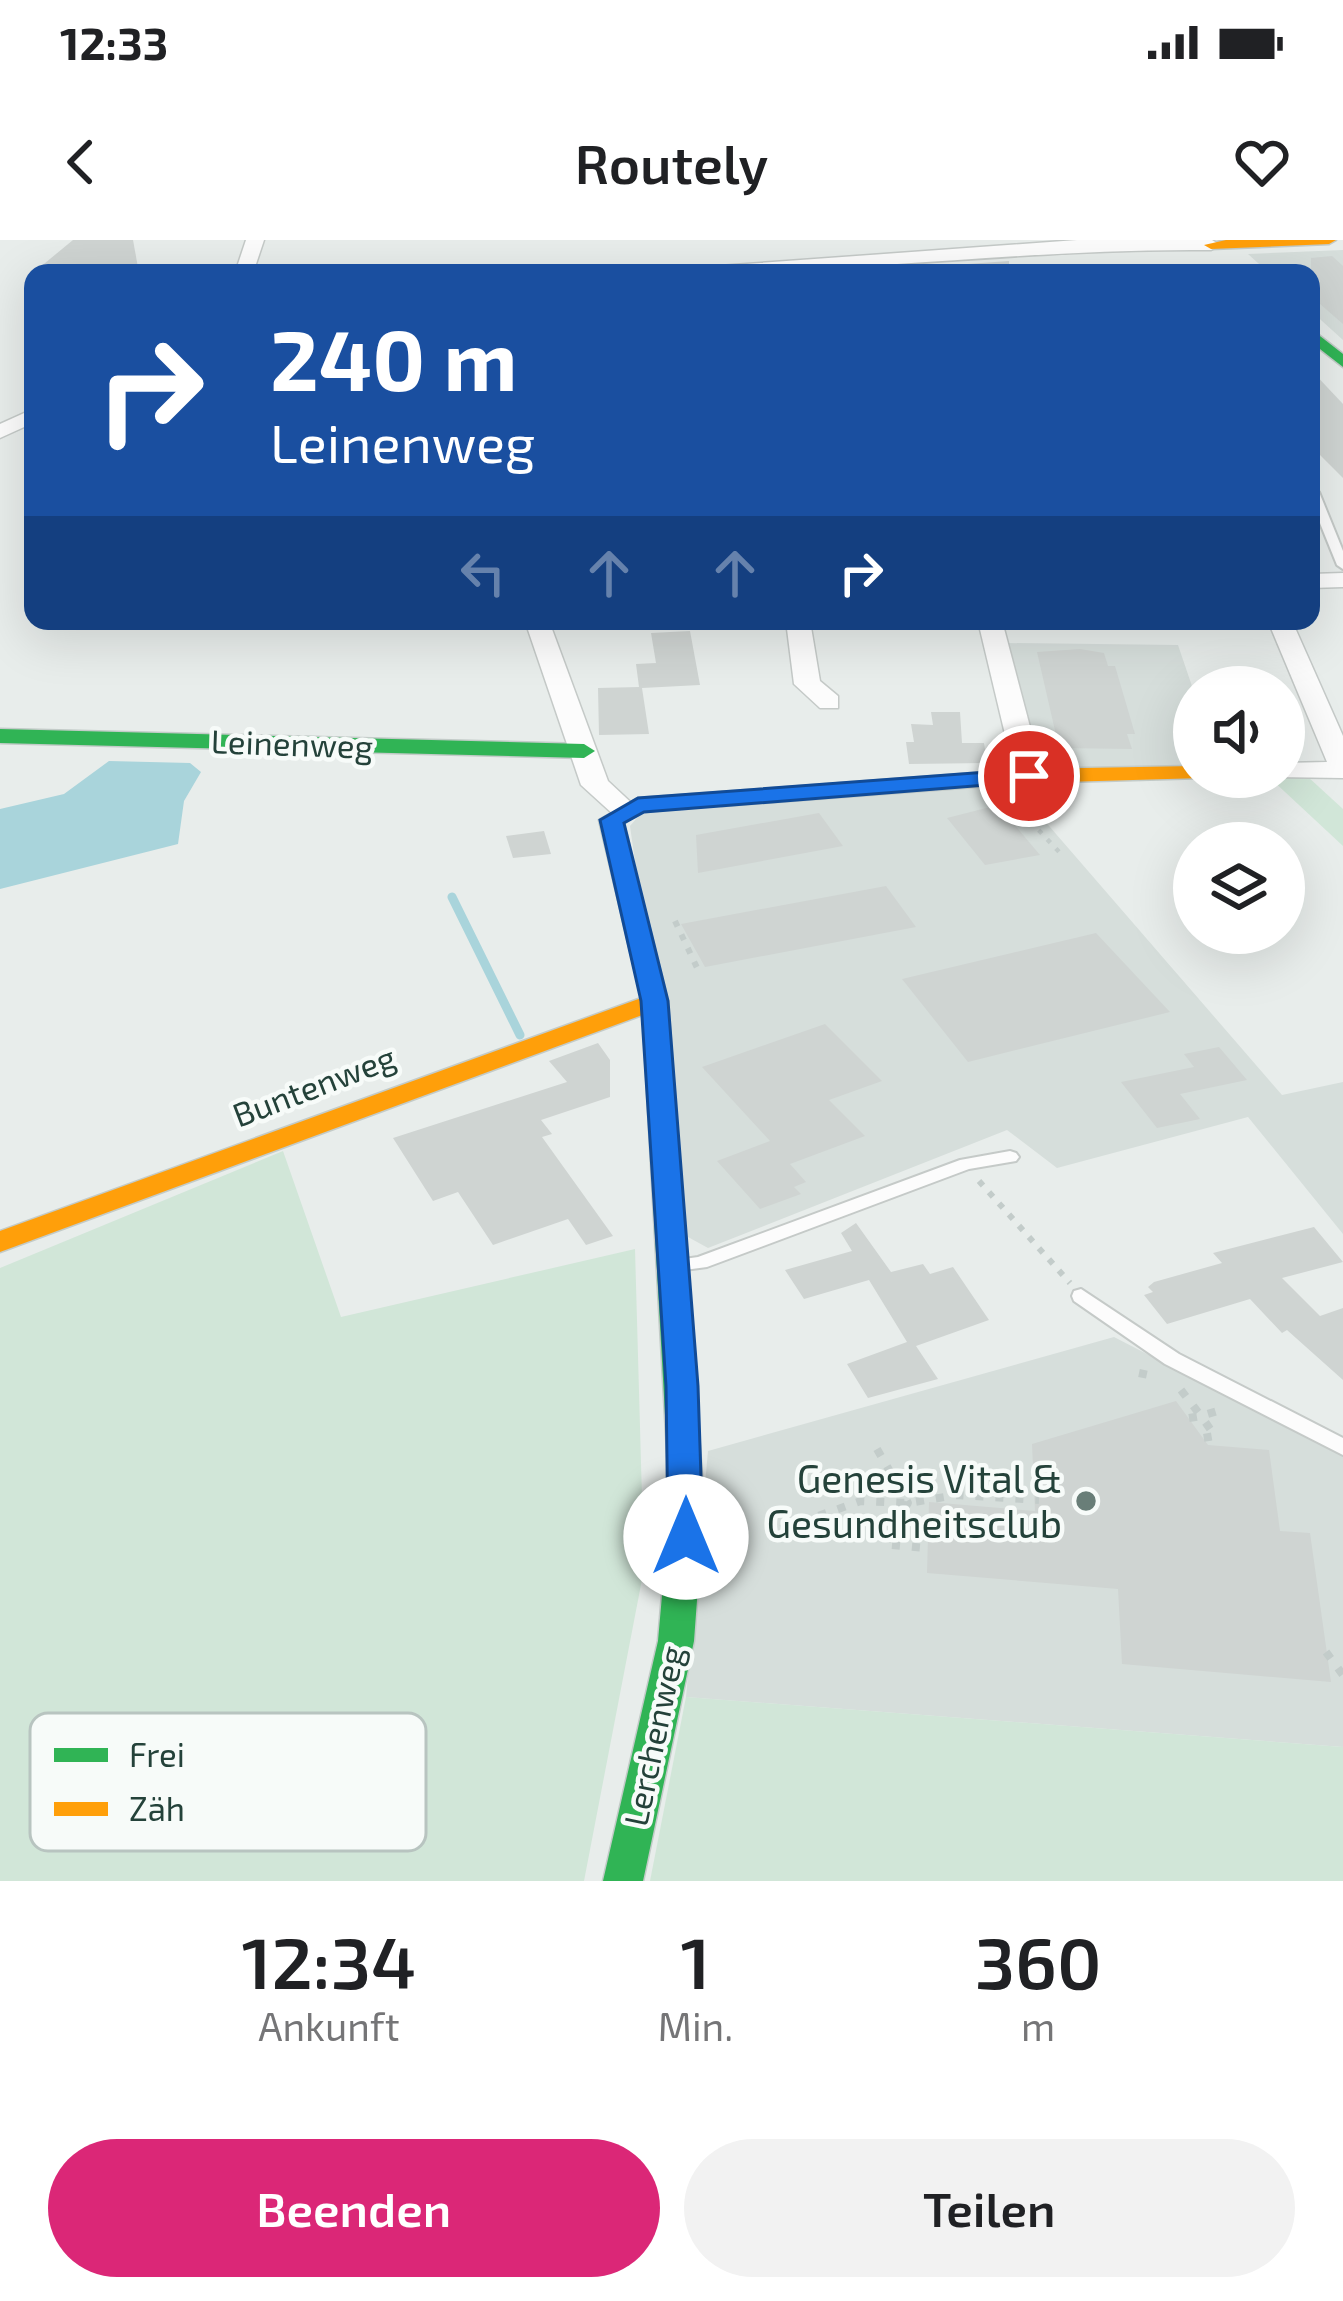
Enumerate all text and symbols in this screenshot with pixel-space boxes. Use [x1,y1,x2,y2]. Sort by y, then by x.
text: 12:33 [60,15,168,69]
icon: back [48,129,114,195]
icon: heart [1229,129,1295,195]
text: Routely [575,130,768,195]
text: 240 m [270,307,517,408]
icon: right [72,312,228,468]
text: Leinenweg [270,409,535,474]
icon: left [450,540,516,606]
icon: ahead [576,540,642,606]
icon: ahead [702,540,768,606]
icon: right [828,540,894,606]
map controls [1173,666,1305,954]
button: sound [1173,666,1305,798]
street label: Leinenweg [210,720,374,766]
pin [978,725,1080,827]
icon: arrive [996,743,1062,809]
button: layers [1173,822,1305,954]
street label: Buntenweg [227,1036,401,1134]
place label: Genesis Vital & Gesundheitsclub [766,1454,1062,1546]
position arrow [623,1474,749,1600]
marker: Genesis Vital & Gesundheitsclub [1073,1488,1099,1514]
street label: Lerchenweg [614,1642,692,1829]
legend [30,1713,426,1851]
text: Frei [129,1734,185,1774]
text: Zäh [129,1788,185,1828]
text: 12:34 [241,1917,416,2003]
text: 1 [680,1917,711,2003]
text: 360 [975,1917,1102,2003]
text: Ankunft [258,2002,400,2049]
text: Min. [658,2002,733,2049]
text: m [1021,2002,1055,2049]
button: Beenden [48,2139,660,2277]
button: Teilen [684,2139,1295,2277]

